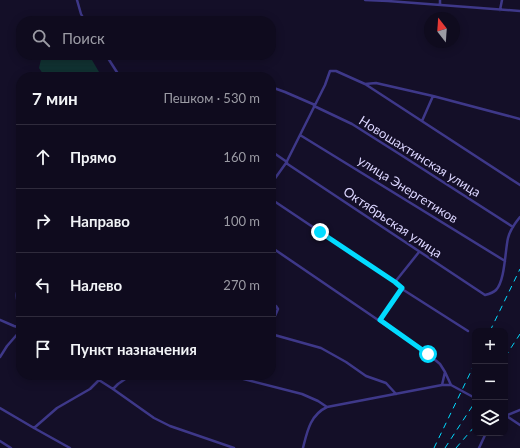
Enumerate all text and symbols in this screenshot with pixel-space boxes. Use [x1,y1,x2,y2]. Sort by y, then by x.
north arrow [424,12,460,48]
search box [16,16,276,60]
icon: search [30,27,52,49]
text: Поиск [62,29,105,47]
text: 7 мин [32,88,78,109]
text: Пешком · 530 m [163,90,260,106]
street label: Новошахтинская улица [356,112,484,200]
icon: ahead [32,146,54,168]
text: Прямо [70,148,116,166]
text: 160 m [223,149,260,165]
street label: улица Энергетиков [355,152,461,226]
street label: Октябрьская улица [341,183,445,261]
icon: right [32,210,54,232]
text: Направо [70,212,130,230]
text: 100 m [223,213,260,229]
route end [311,223,329,241]
icon: left [32,274,54,296]
text: Налево [70,276,122,294]
text: 270 m [223,277,260,293]
map controls [472,328,508,436]
button: + [472,328,508,364]
icon: arrive [32,338,54,360]
text: Пункт назначения [70,340,197,358]
route start [419,345,437,363]
button: − [472,364,508,400]
button: layers [472,400,508,436]

